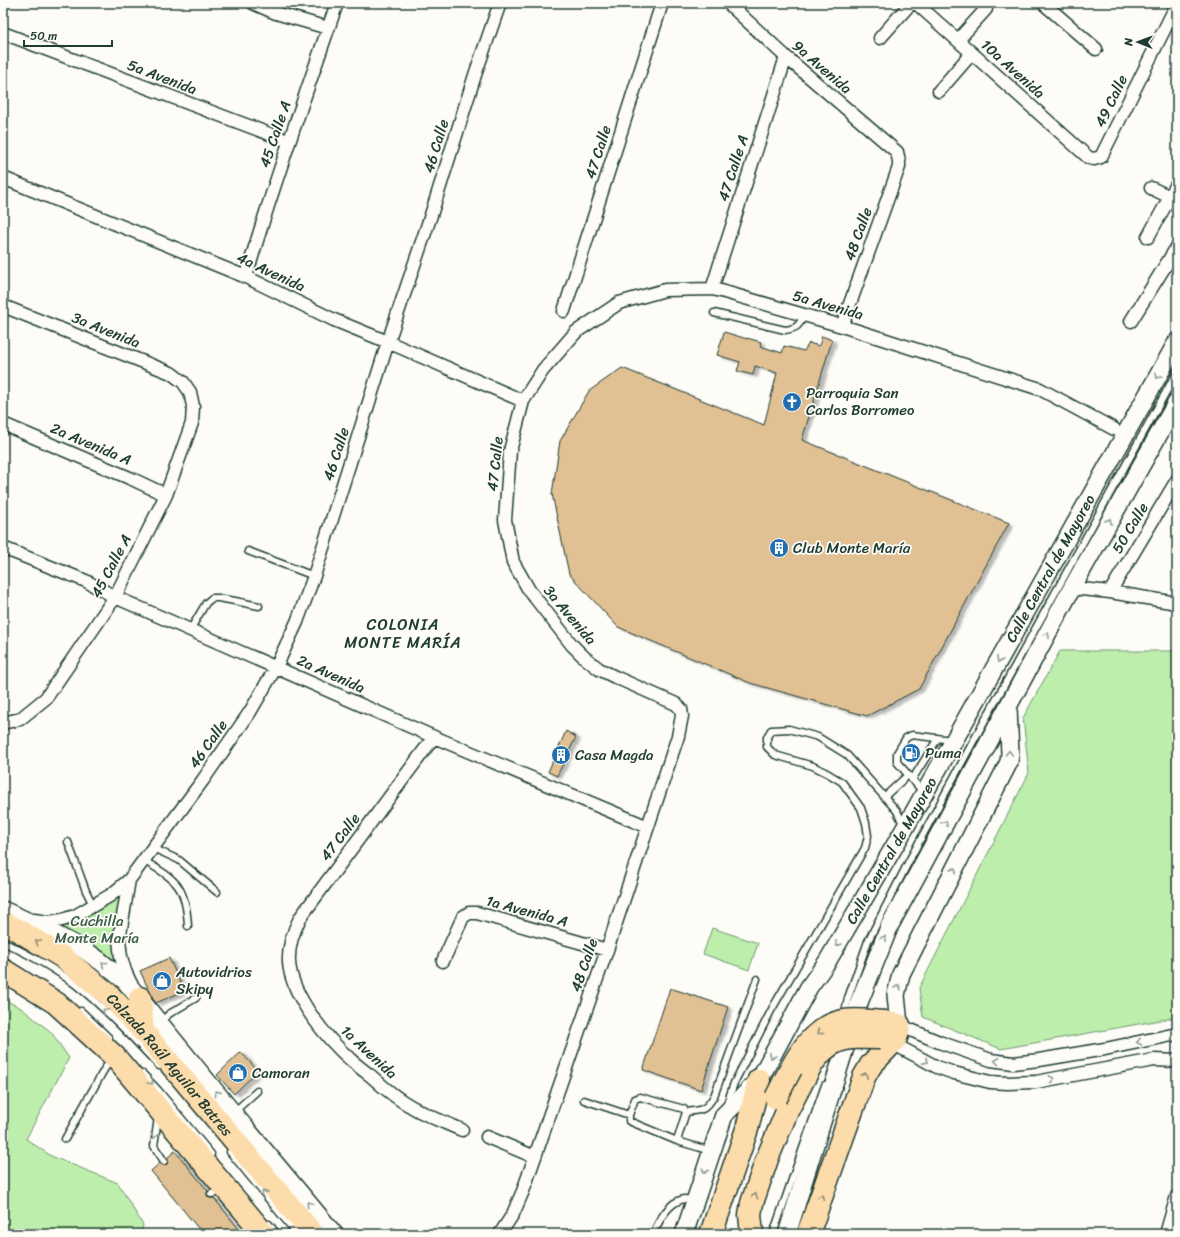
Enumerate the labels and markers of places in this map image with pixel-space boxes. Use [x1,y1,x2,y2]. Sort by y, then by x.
place label: Parroquia San Carlos Borromeo [806,380,915,423]
church icon: Parroquia San Carlos Borromeo [781,391,803,413]
place label: Club Monte María [793,535,911,561]
building icon: Club Monte María [768,537,790,559]
place label: Puma [925,740,962,766]
place label: Casa Magda [575,742,654,768]
fuel station icon: Puma [900,742,922,764]
building icon: Casa Magda [550,744,572,766]
place label: Autovidrios Skipy [175,959,252,1002]
shop icon: Autovidrios Skipy [151,970,173,992]
place label: Camoran [252,1060,310,1086]
shop icon: Camoran [227,1062,249,1084]

